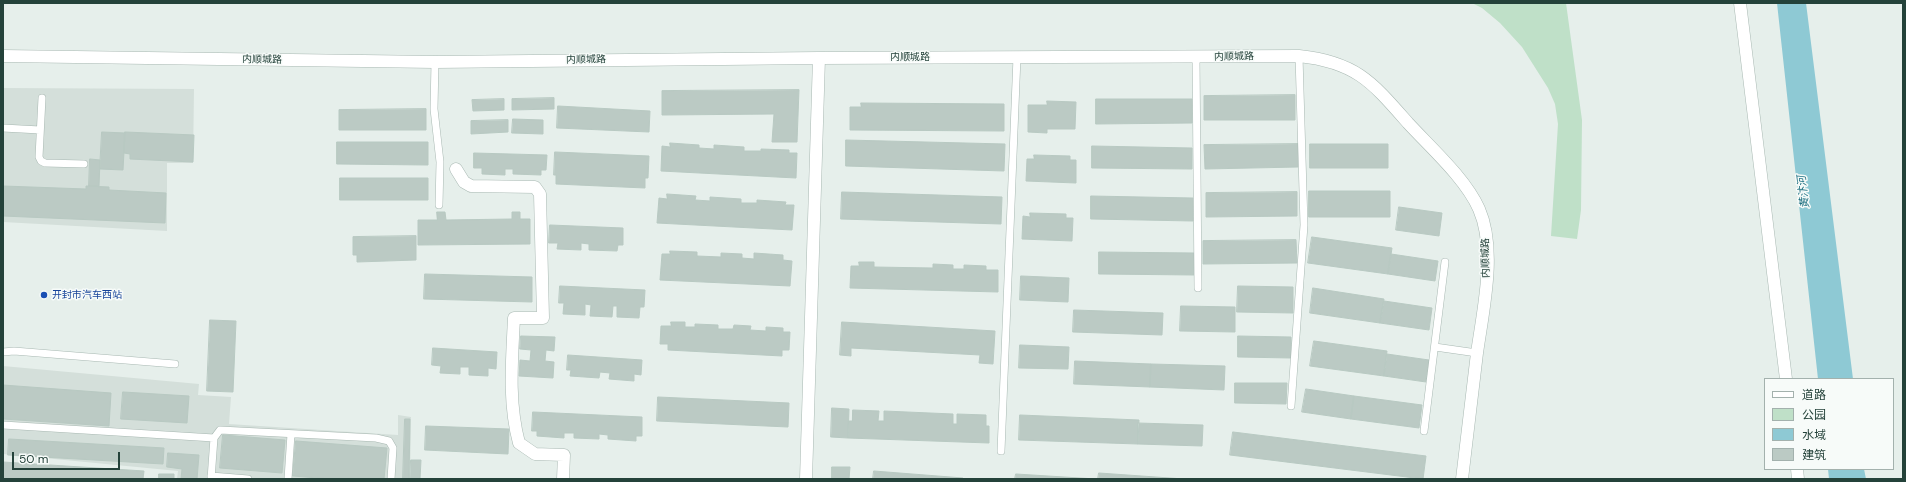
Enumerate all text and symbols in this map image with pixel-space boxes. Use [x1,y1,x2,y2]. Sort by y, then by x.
street label: 内顺城路 [890,51,930,63]
street label: 内顺城路 [1214,51,1254,63]
street label: 内顺城路 [242,54,282,66]
street label: 内顺城路 [566,54,606,66]
water label: 黄汴河 [1795,175,1813,209]
street label: 内顺城路 [1480,238,1492,278]
place label: 开封市汽车西站 [52,289,122,301]
marker: 开封市汽车西站 [39,290,49,300]
legend [1764,378,1894,470]
text: 道路 [1802,387,1826,403]
text: 公园 [1802,407,1826,423]
text: 水域 [1802,427,1826,443]
scale bar [14,444,122,470]
text: 建筑 [1802,447,1826,463]
text: 50 m [19,451,48,467]

